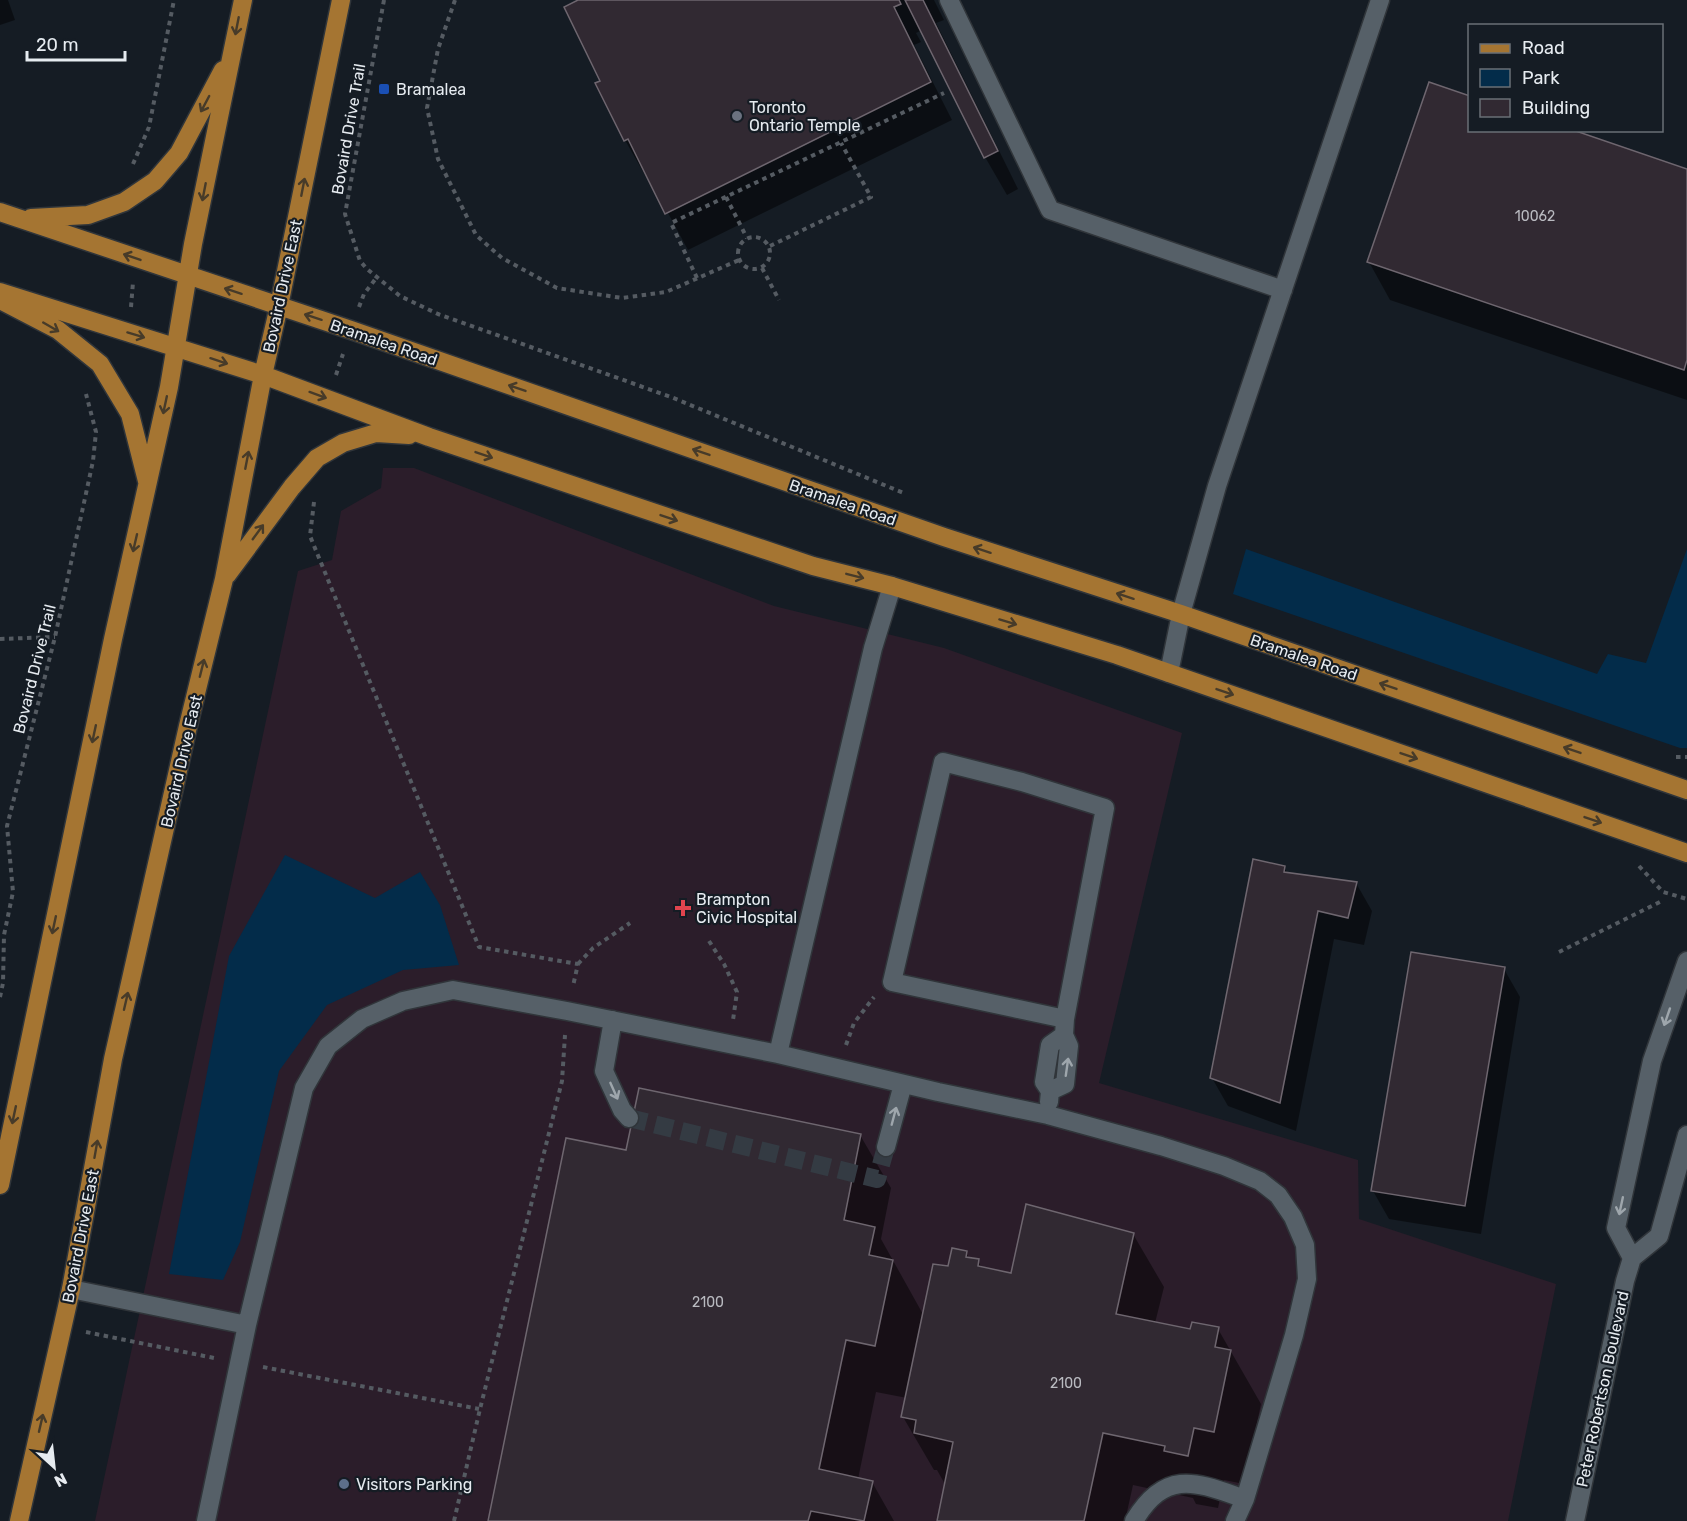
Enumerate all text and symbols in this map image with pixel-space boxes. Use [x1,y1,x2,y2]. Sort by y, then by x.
one-way arrow [231,16,242,35]
scale bar [27,24,124,62]
legend [1468,24,1663,132]
text: 20 m [36,34,78,56]
text: Road [1522,37,1565,59]
street label: Bovaird Drive Trail [328,62,369,196]
text: Park [1522,67,1560,89]
place label: Bramalea [396,80,466,99]
marker: Bramalea [377,82,391,96]
one-way arrow [198,95,210,113]
text: Building [1522,97,1590,119]
place label: Toronto Ontario Temple [749,98,860,135]
marker: Toronto Ontario Temple [730,109,744,123]
one-way arrow [298,178,309,197]
one-way arrow [198,182,209,201]
house number: 10062 [1515,208,1555,225]
street label: Bovaird Drive East [259,218,306,354]
one-way arrow [123,251,142,262]
one-way arrow [224,285,243,296]
one-way arrow [304,311,323,322]
street label: Bramalea Road [328,315,440,370]
one-way arrow [43,322,60,334]
one-way arrow [126,330,145,341]
one-way arrow [209,356,228,367]
one-way arrow [508,382,527,393]
one-way arrow [308,391,327,402]
one-way arrow [159,395,170,414]
one-way arrow [692,446,711,457]
one-way arrow [242,450,253,470]
one-way arrow [474,451,493,462]
street label: Bramalea Road [787,475,899,530]
one-way arrow [659,513,678,524]
one-way arrow [252,524,265,540]
one-way arrow [129,533,140,552]
one-way arrow [973,544,992,555]
one-way arrow [845,571,864,583]
one-way arrow [1116,590,1135,601]
street label: Bovaird Drive Trail [9,602,60,736]
one-way arrow [998,617,1017,628]
street label: Bramalea Road [1248,630,1360,685]
one-way arrow [197,659,209,678]
one-way arrow [1379,680,1398,691]
one-way arrow [1215,687,1233,698]
street label: Bovaird Drive East [157,693,206,829]
one-way arrow [88,723,99,743]
one-way arrow [1563,744,1582,755]
one-way arrow [1399,751,1418,762]
one-way arrow [1583,815,1602,826]
place label: Brampton Civic Hospital [696,890,797,927]
marker: Brampton Civic Hospital [674,899,692,917]
one-way arrow [48,914,59,934]
one-way arrow [121,992,132,1012]
one-way arrow [1661,1007,1672,1025]
one-way arrow [1062,1057,1073,1077]
one-way arrow [608,1081,620,1099]
one-way arrow [8,1106,20,1125]
one-way arrow [889,1106,901,1125]
one-way arrow [91,1140,102,1159]
street label: Bovaird Drive East [58,1168,103,1304]
one-way arrow [1615,1195,1626,1215]
street label: Peter Robertson Boulevard [1572,1289,1633,1489]
house number: 2100 [692,1294,724,1311]
house number: 2100 [1050,1375,1082,1392]
one-way arrow [35,1414,47,1433]
north arrow [24,1437,84,1497]
text: N [51,1469,70,1491]
place label: Visitors Parking [356,1475,472,1494]
marker: Visitors Parking [337,1477,351,1491]

